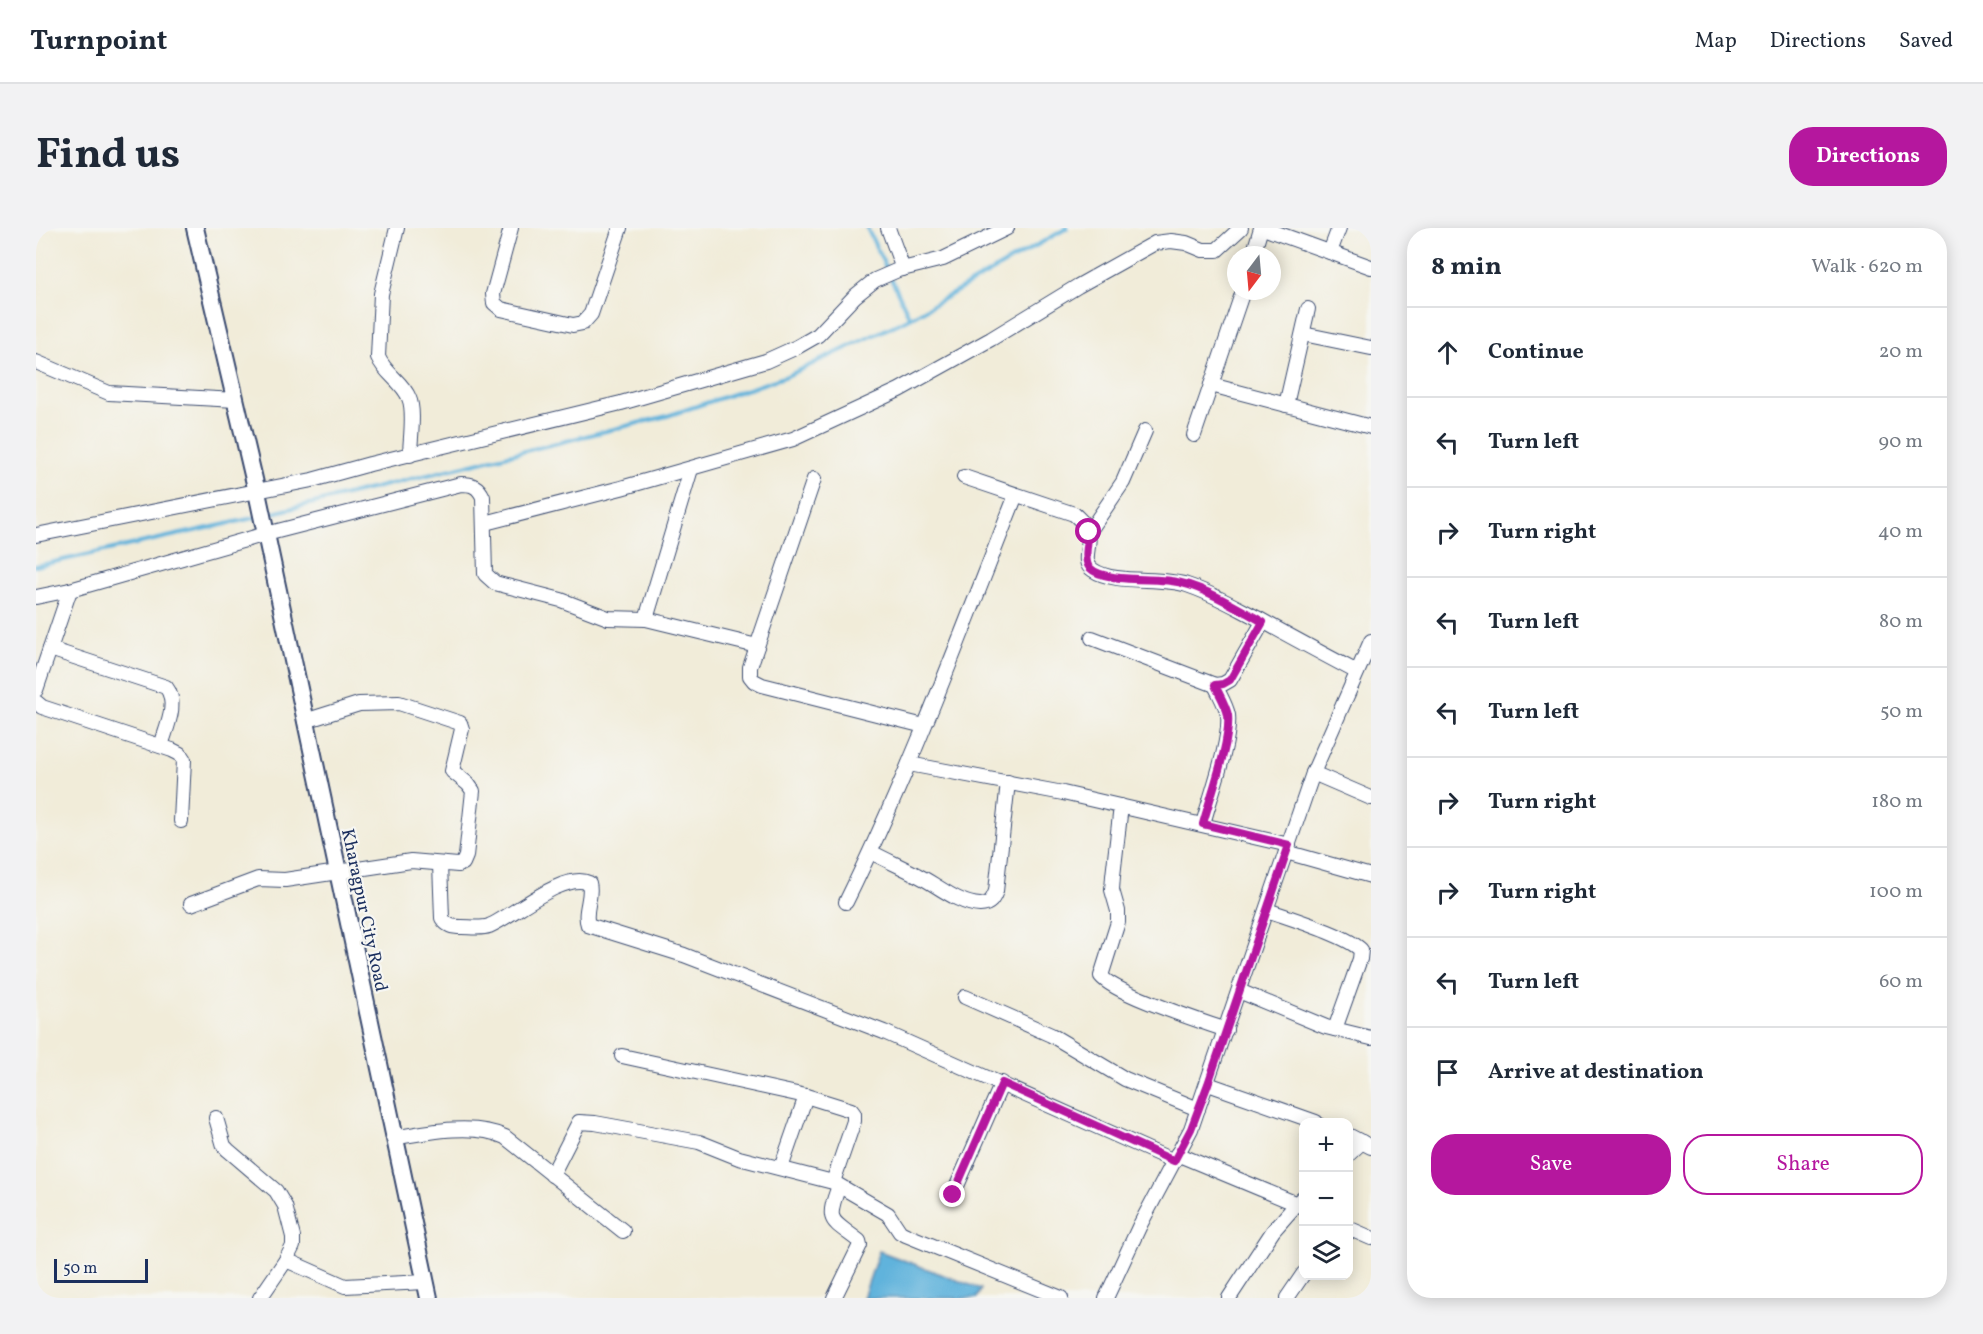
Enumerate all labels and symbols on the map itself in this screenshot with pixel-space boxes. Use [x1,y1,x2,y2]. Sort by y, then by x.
north arrow [1227,246,1281,300]
route start [1075,518,1101,544]
street label: Kharagpur City Road [334,826,393,994]
route end [939,1181,965,1207]
scale bar [54,1256,148,1284]

